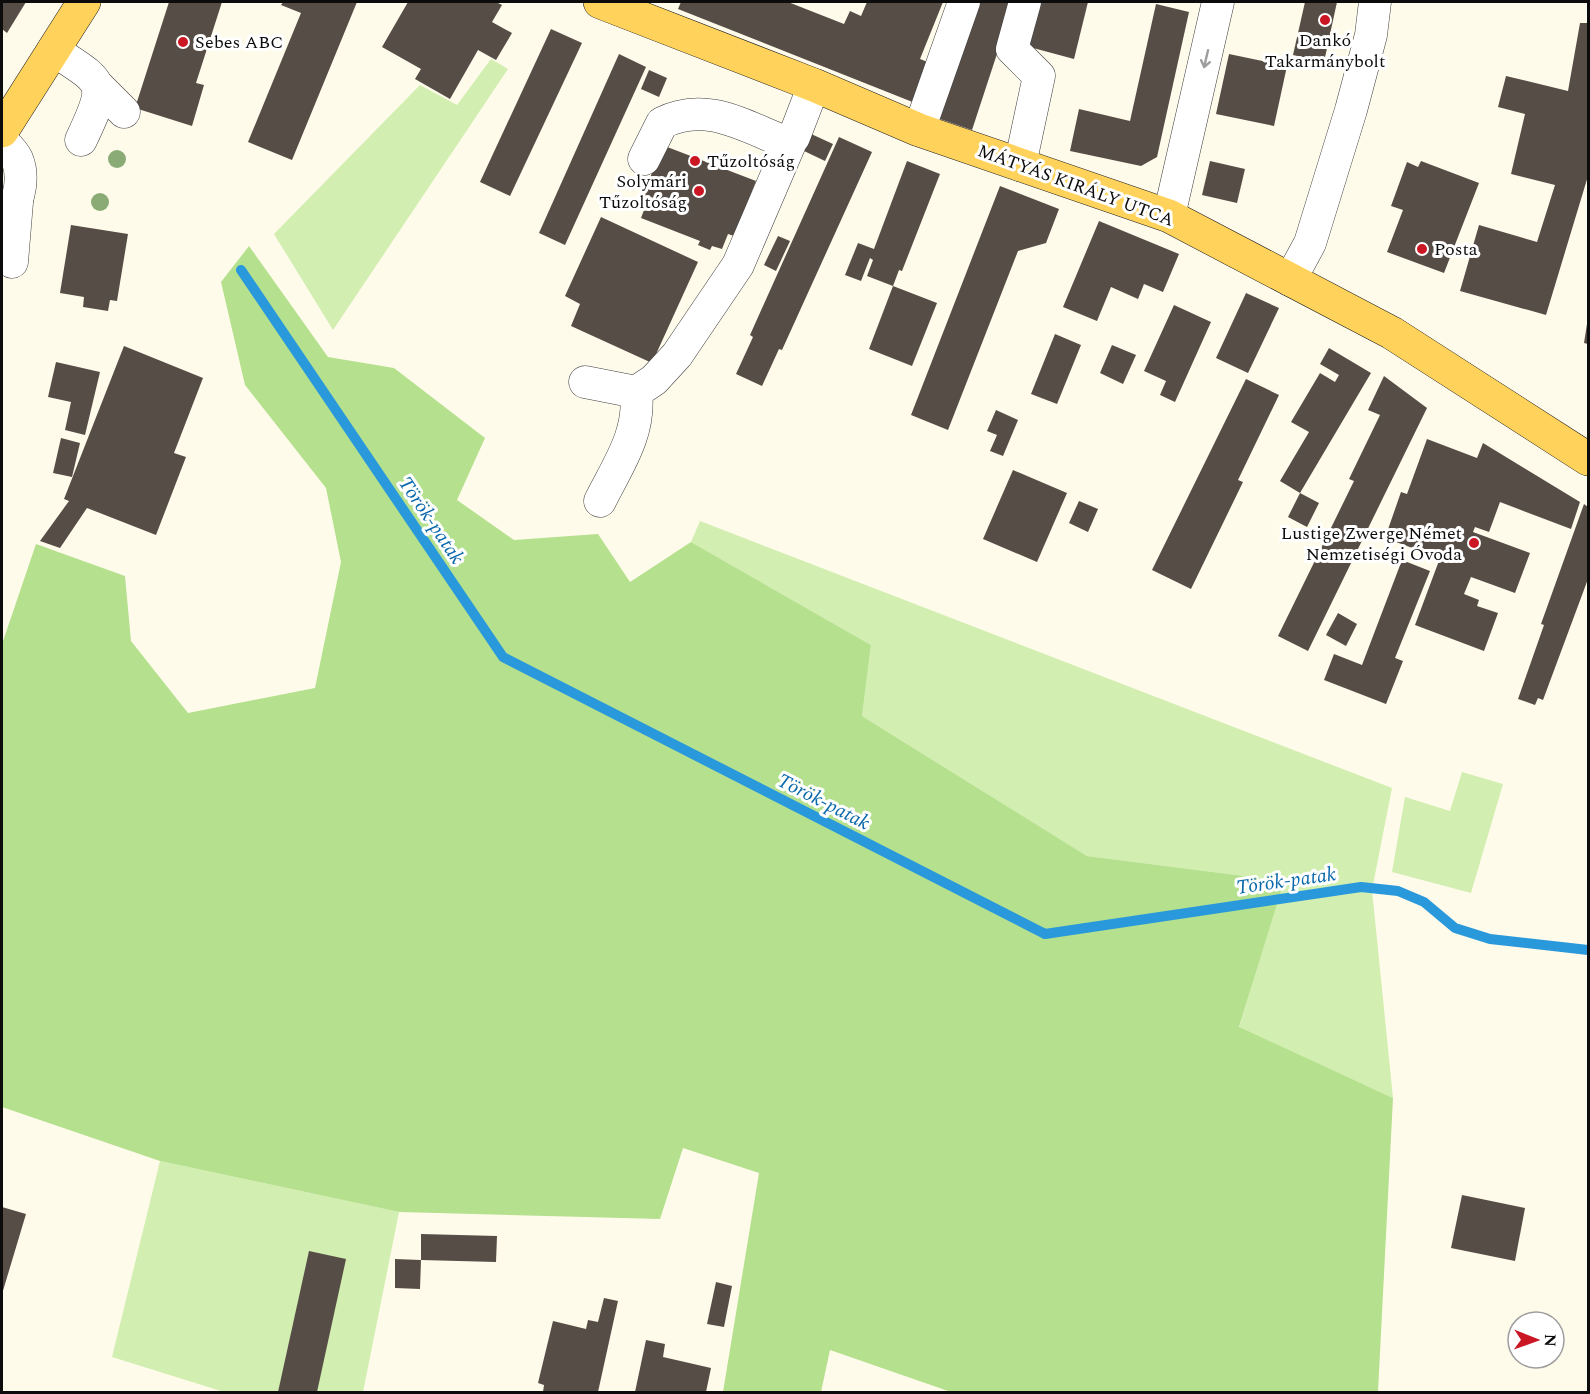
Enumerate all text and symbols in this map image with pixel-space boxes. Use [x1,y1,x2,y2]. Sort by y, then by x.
marker: Dankó Takarmánybolt [1318,13,1332,27]
place label: Dankó Takarmánybolt [1265,27,1385,75]
place label: Sebes ABC [195,29,283,56]
marker: Sebes ABC [176,35,190,49]
one-way arrow [1199,49,1211,68]
street label: MÁTYÁS KIRÁLY UTCA [974,137,1178,234]
place label: Tűzoltóság [707,148,795,175]
marker: Tűzoltóság [688,154,702,168]
place label: Solymári Tűzoltóság [599,168,687,216]
marker: Solymári Tűzoltóság [692,184,706,198]
place label: Posta [1434,236,1478,263]
marker: Posta [1415,242,1429,256]
water label: Török-patak [391,470,472,571]
place label: Lustige Zwerge Német Nemzetiségi Óvoda [1281,520,1462,568]
marker: Lustige Zwerge Német Nemzetiségi Óvoda [1467,536,1481,550]
water label: Török-patak [772,766,876,838]
water label: Török-patak [1234,859,1339,903]
north arrow [1506,1310,1566,1370]
text: N [1538,1334,1562,1347]

